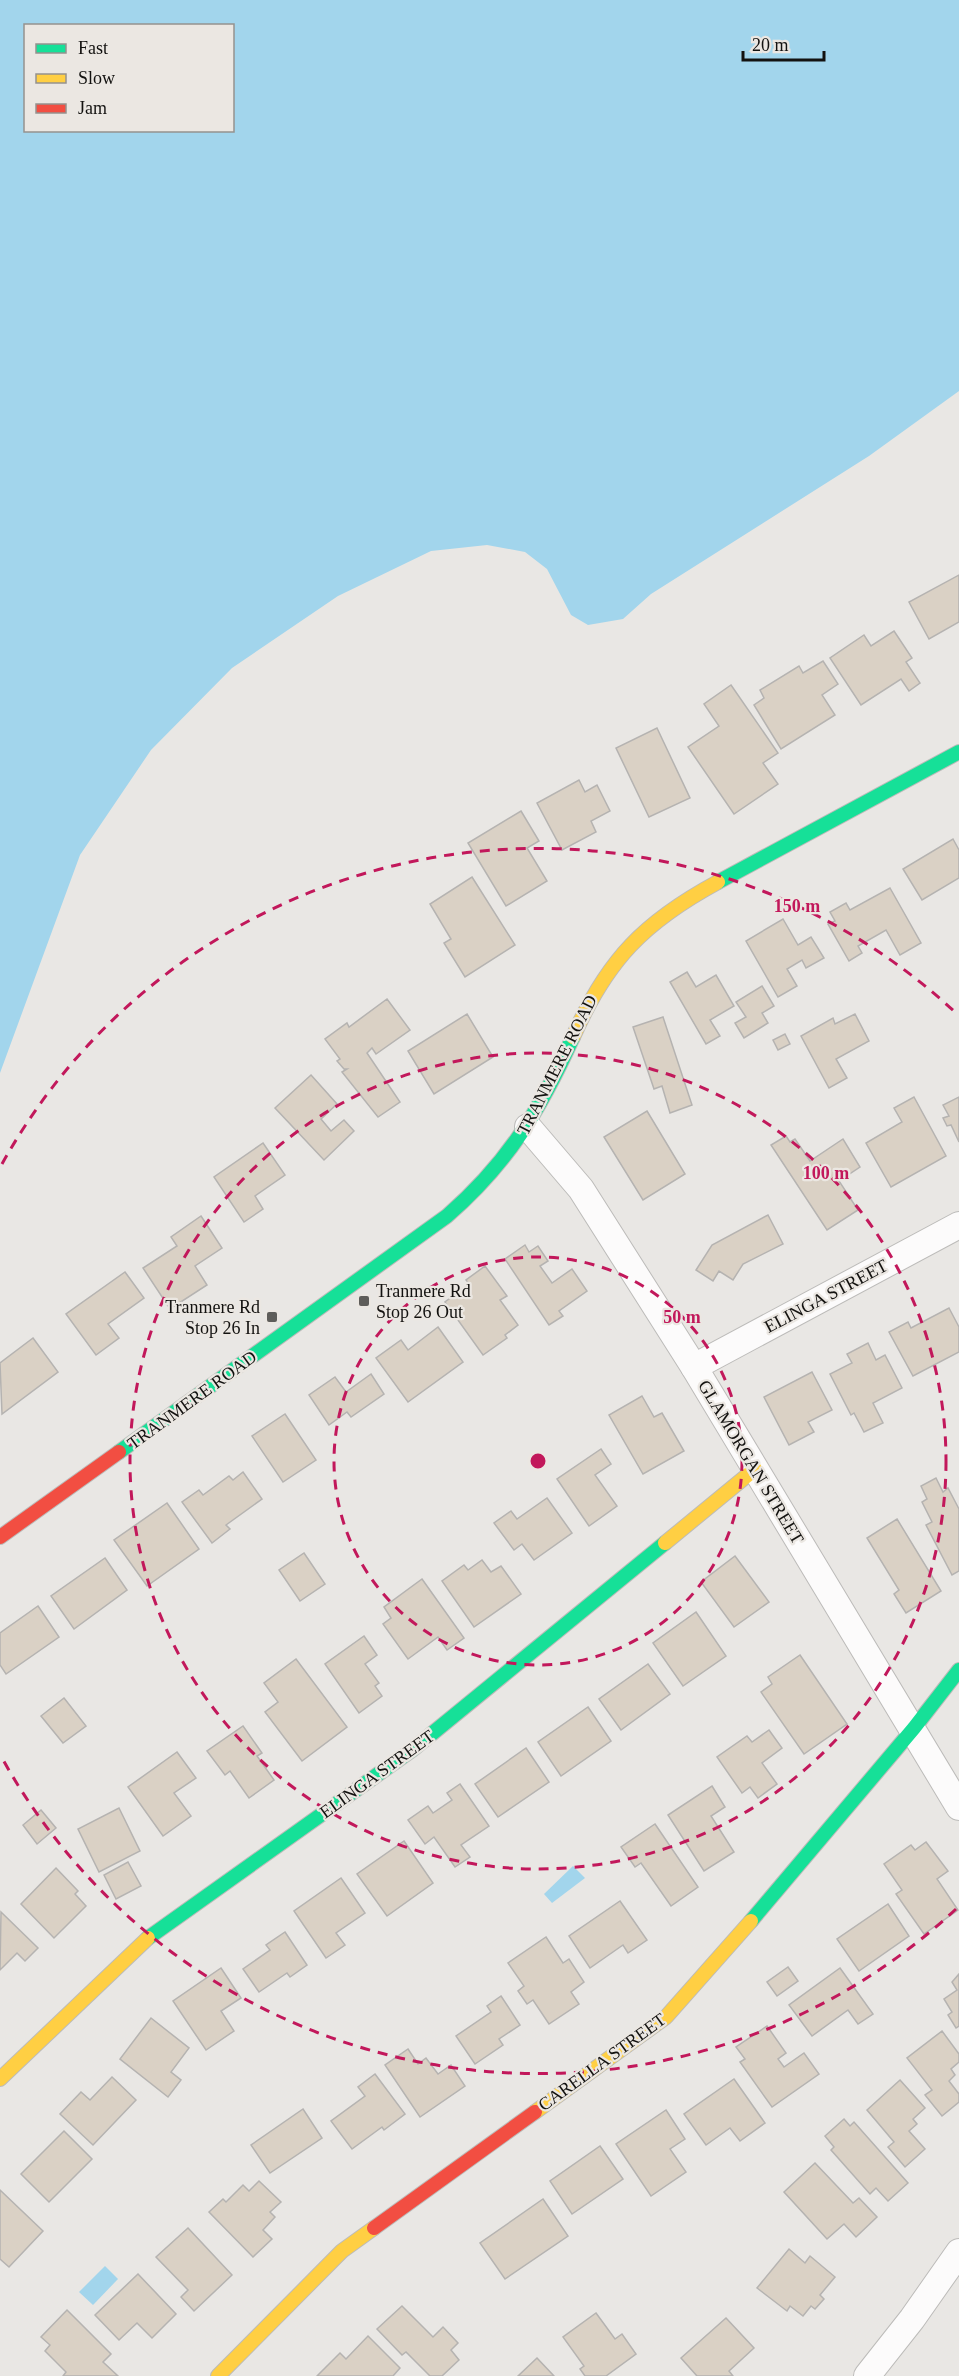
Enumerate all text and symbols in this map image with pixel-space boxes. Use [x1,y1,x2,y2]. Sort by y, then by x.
legend [24,24,234,132]
scale bar [743,24,824,62]
text: 20 m [752,35,789,55]
text: Fast [78,38,108,58]
text: Slow [78,68,115,88]
text: Jam [78,98,107,118]
text: 150 m [774,896,820,916]
street label: TRANMERE ROAD [513,992,601,1138]
text: 100 m [803,1163,849,1183]
street label: ELINGA STREET [761,1255,891,1337]
place label: Tranmere Rd Stop 26 Out [376,1281,471,1322]
marker: Tranmere Rd Stop 26 Out [357,1294,371,1308]
place label: Tranmere Rd Stop 26 In [165,1297,260,1338]
text: 50 m [663,1307,701,1327]
marker: Tranmere Rd Stop 26 In [265,1310,279,1324]
street label: TRANMERE ROAD [124,1346,260,1454]
street label: GLAMORGAN STREET [694,1376,808,1548]
centre of rings [528,1451,548,1471]
street label: ELINGA STREET [316,1726,438,1822]
street label: CARELLA STREET [534,2009,670,2115]

